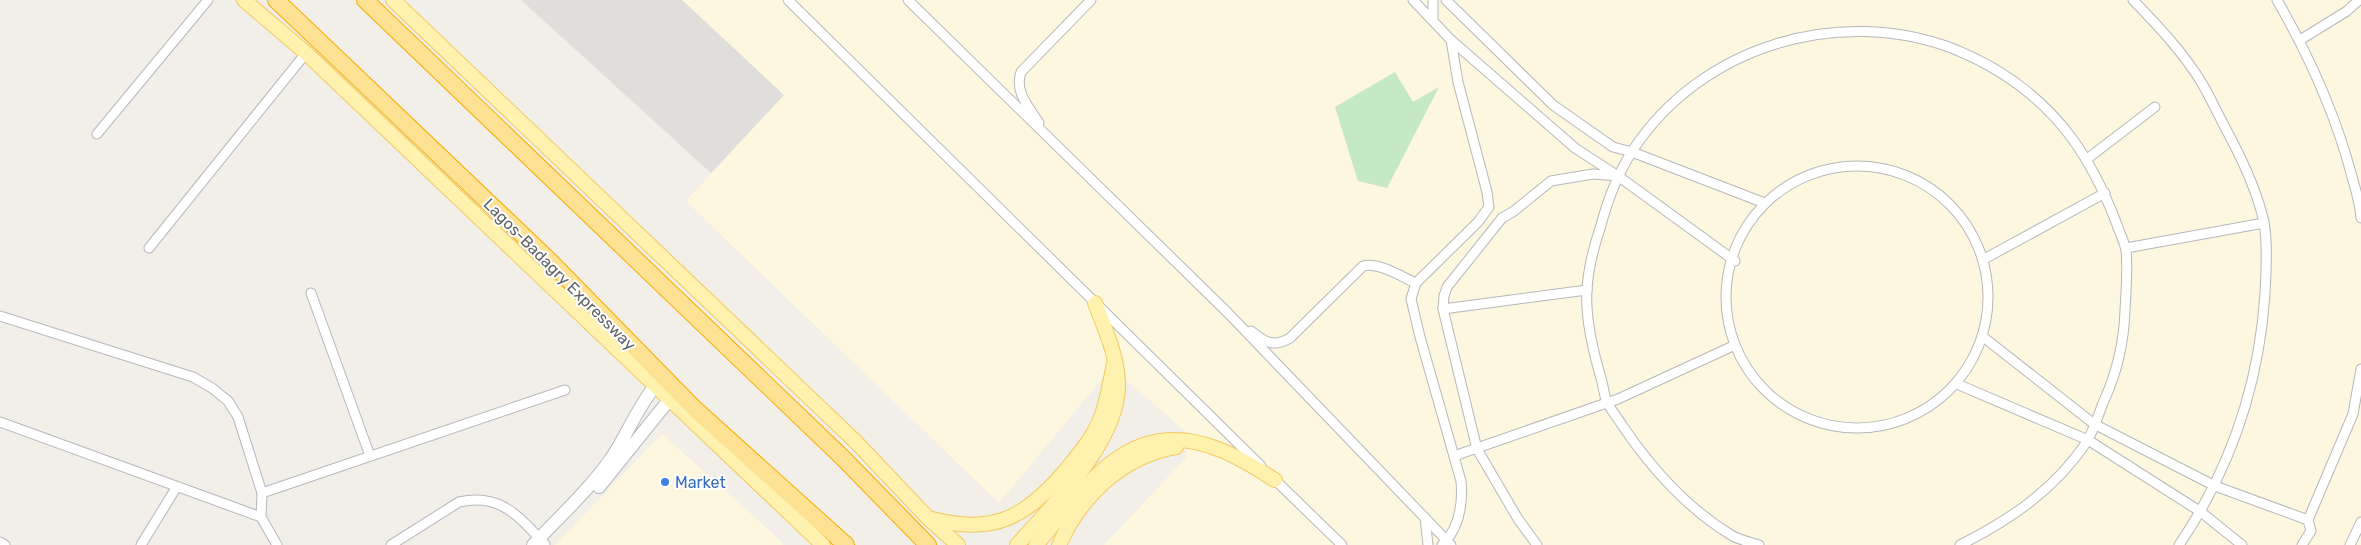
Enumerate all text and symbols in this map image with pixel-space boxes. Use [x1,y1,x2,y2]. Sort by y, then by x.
street label: Lagos-Badagry Expressway [480,194,640,354]
place label: Market [675,473,726,492]
marker: Market [659,476,671,488]

